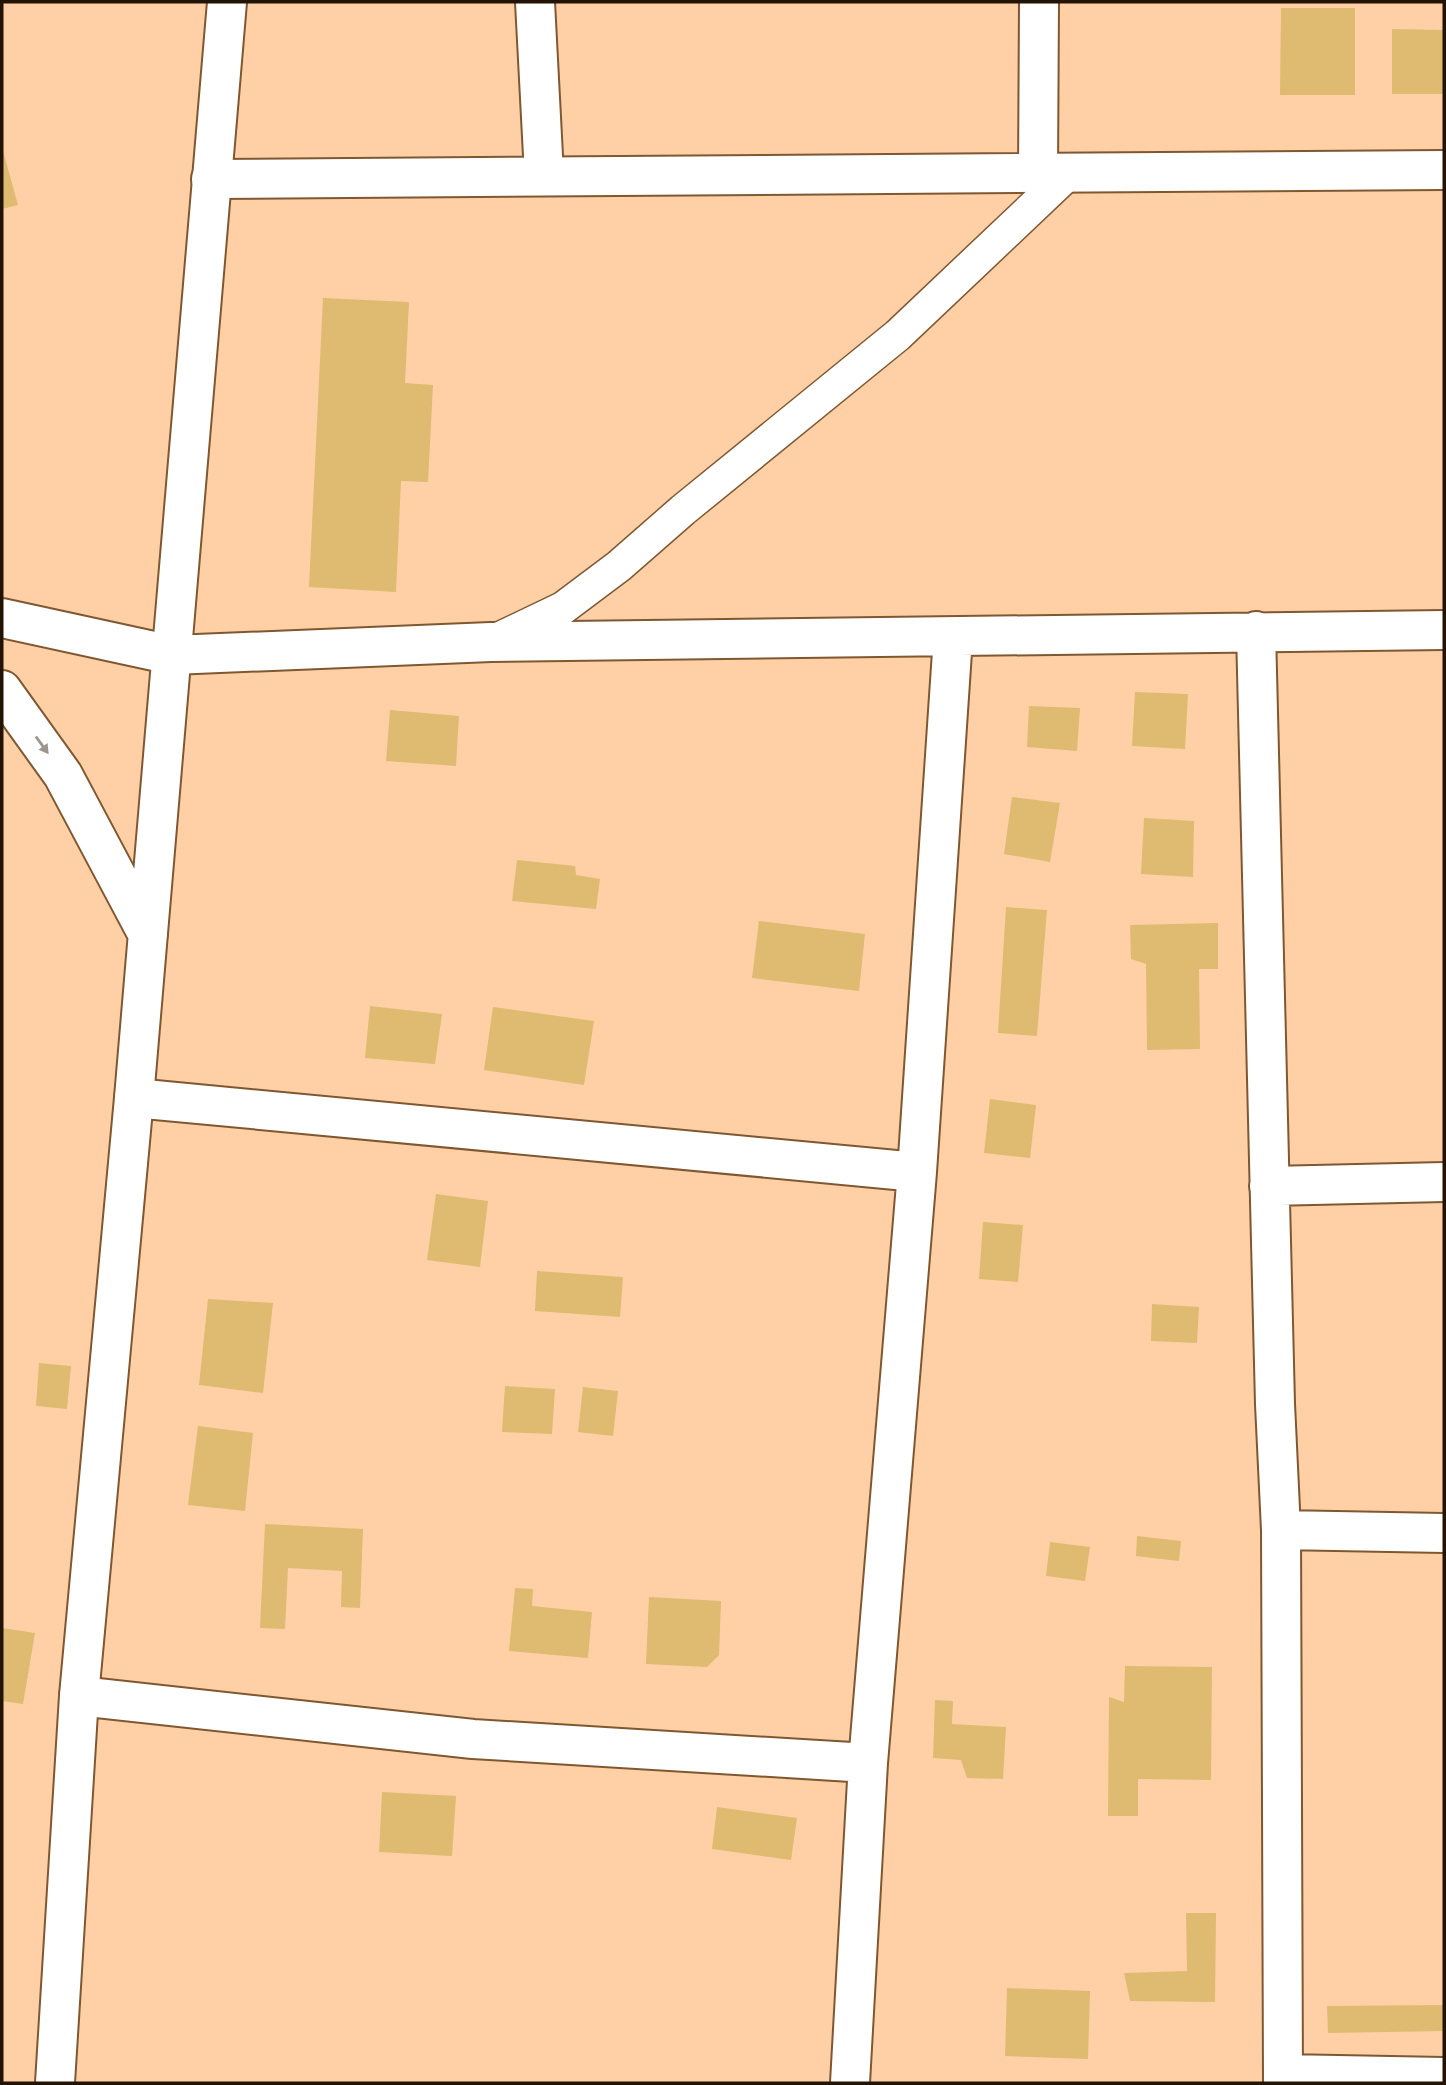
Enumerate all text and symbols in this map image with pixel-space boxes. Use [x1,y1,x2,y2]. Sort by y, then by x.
one-way arrow [34,736,48,754]

